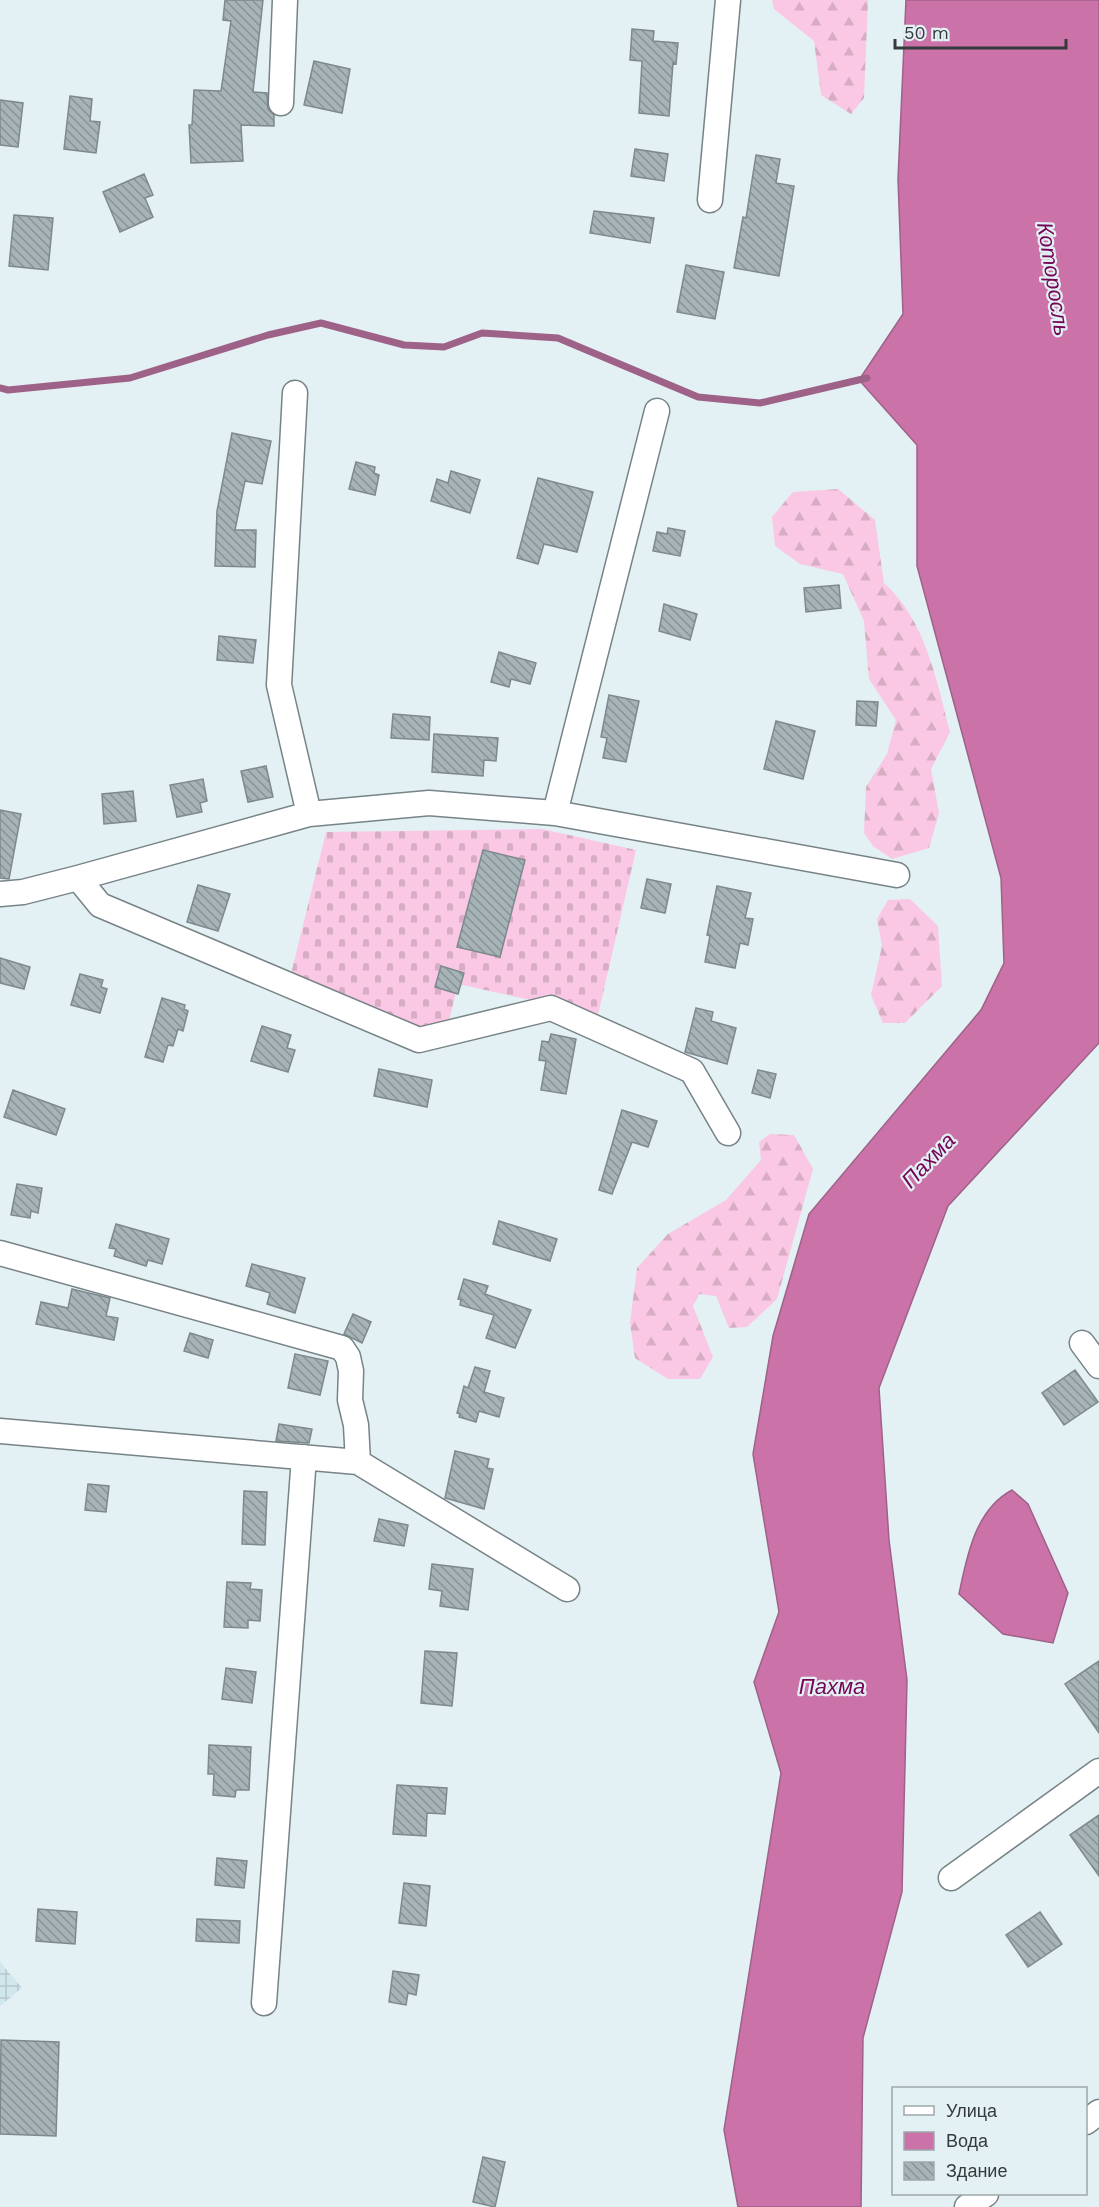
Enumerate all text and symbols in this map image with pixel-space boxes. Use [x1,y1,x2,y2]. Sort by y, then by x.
scale bar [895,12,1066,50]
text: 50 m [904,22,949,43]
water label: Которосль [1032,220,1075,338]
water label: Пахма [896,1128,960,1193]
water label: Пахма [799,1674,865,1699]
legend [892,2087,1087,2195]
text: Улица [946,2100,998,2121]
text: Вода [946,2130,989,2151]
text: Здание [946,2160,1007,2181]

